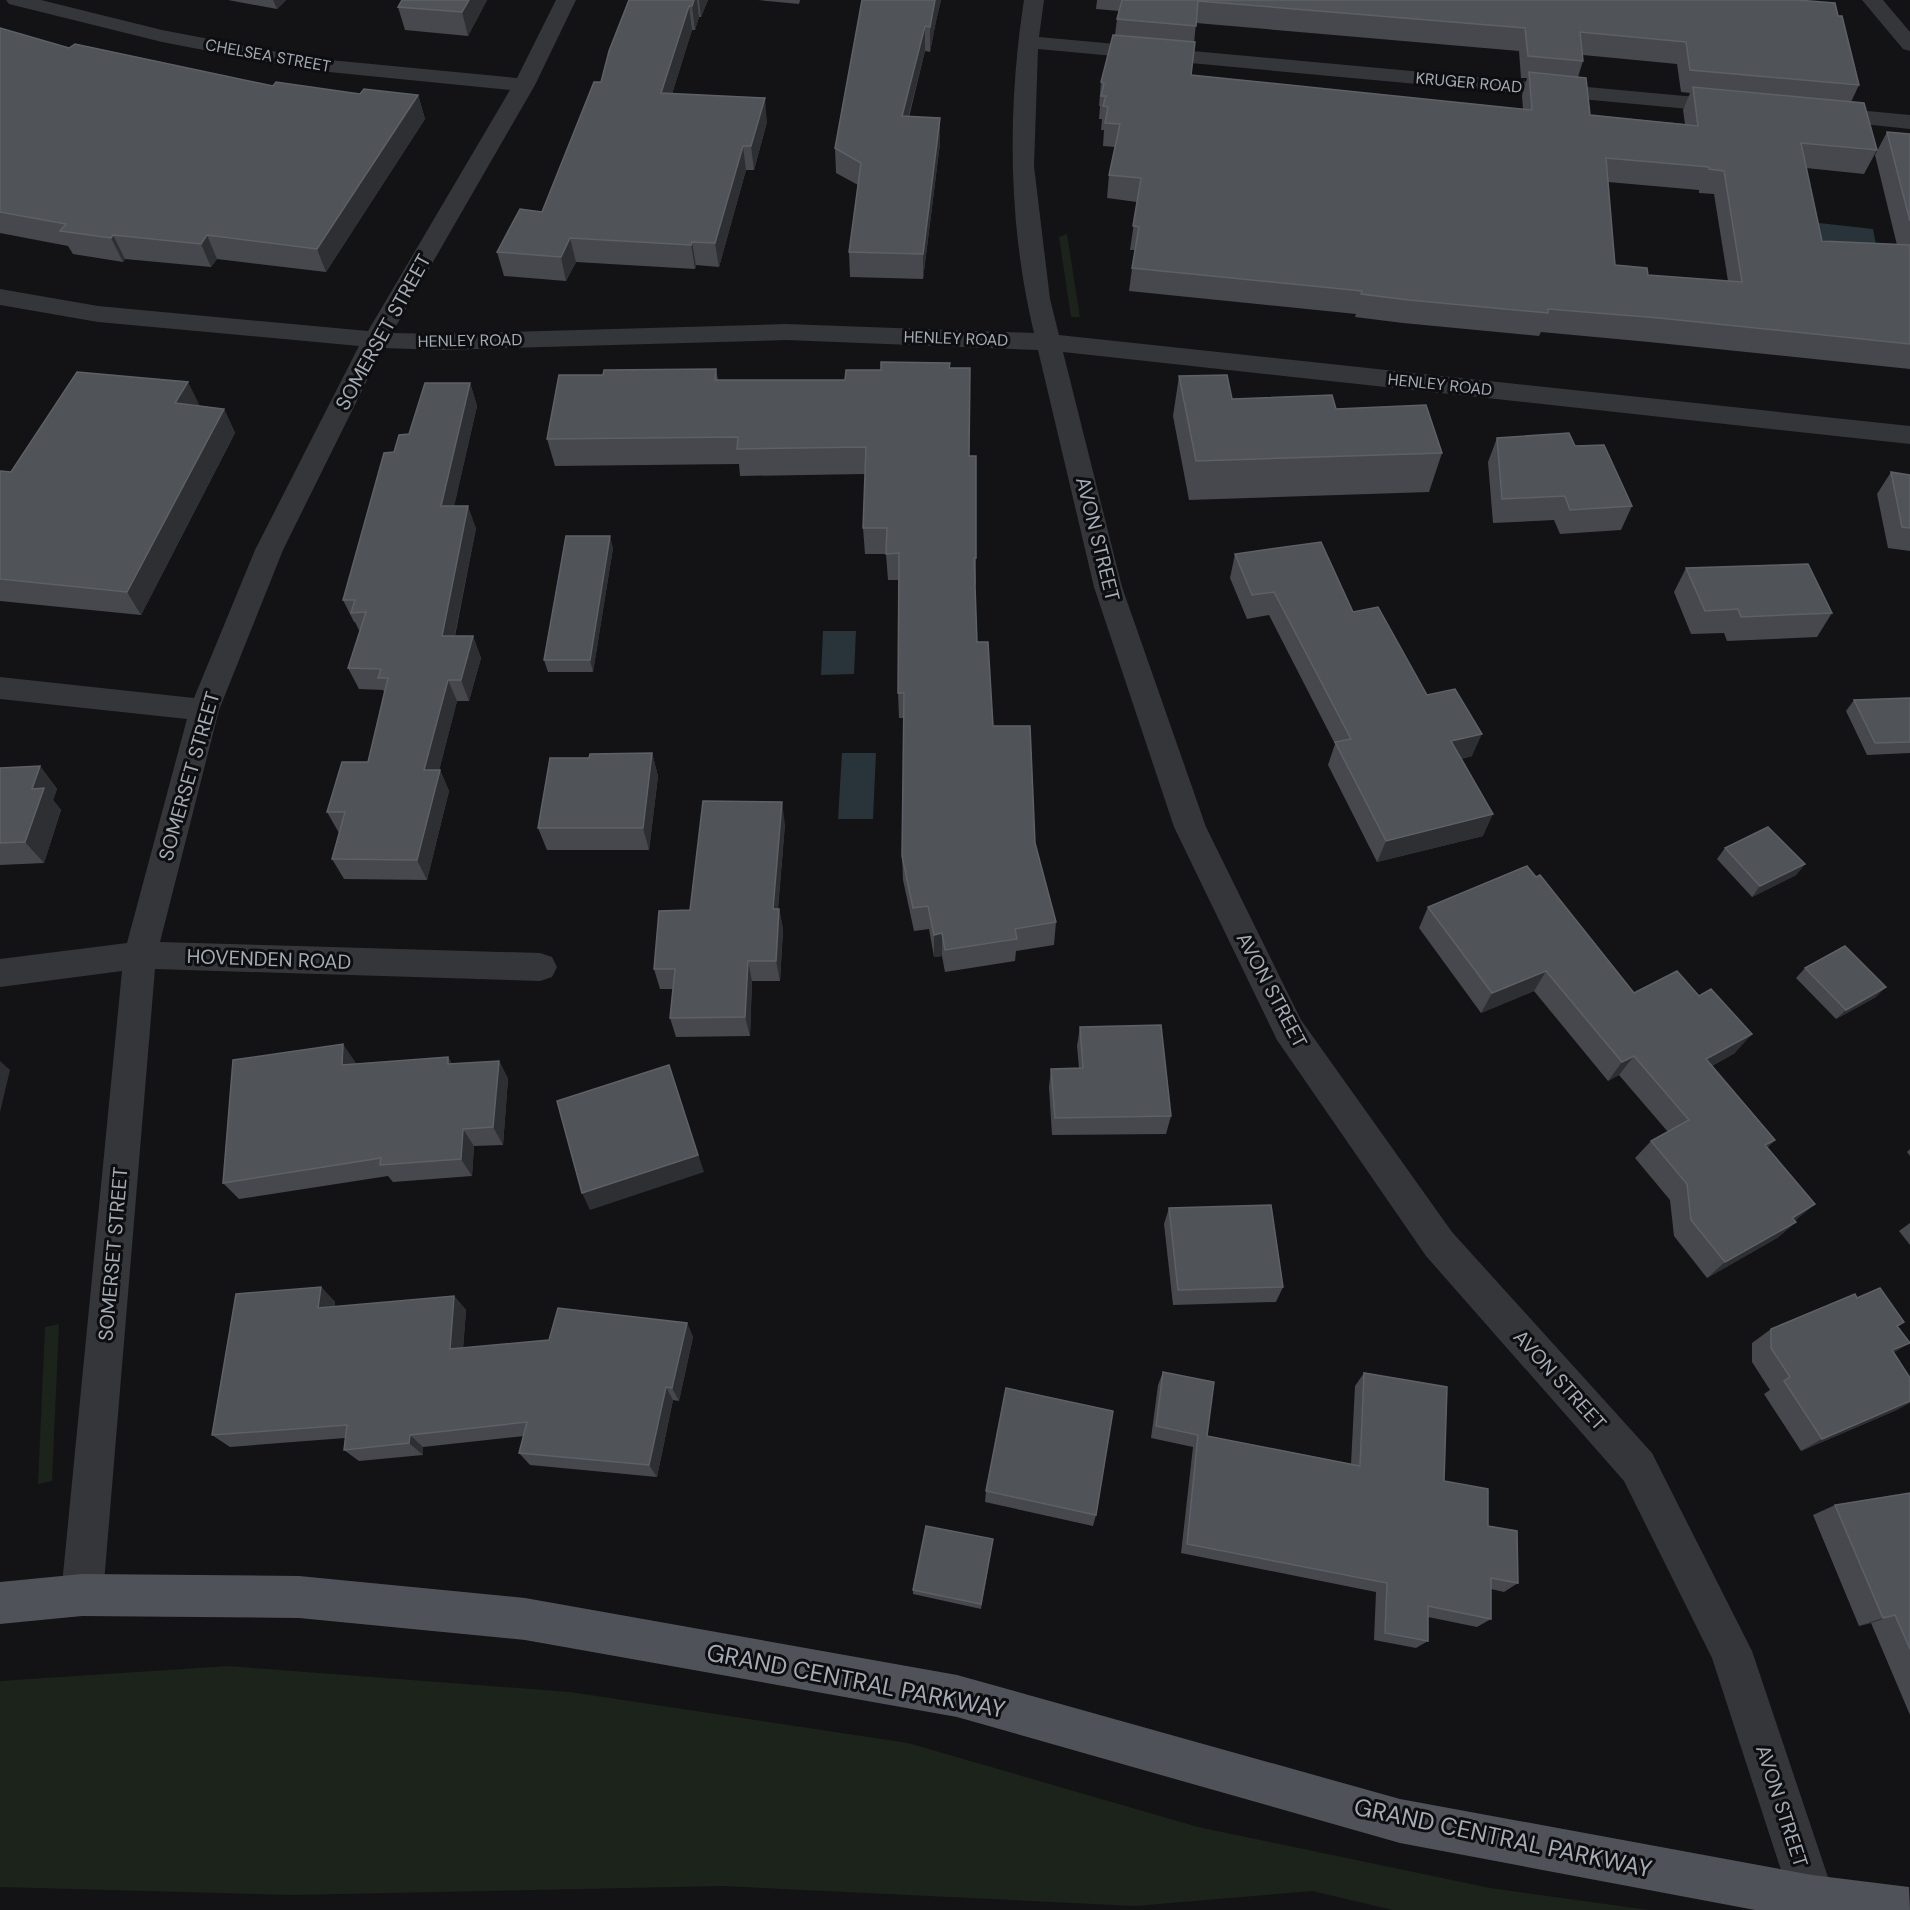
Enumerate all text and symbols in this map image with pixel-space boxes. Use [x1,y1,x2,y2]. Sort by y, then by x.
street label: CHELSEA STREET [204,34,332,77]
street label: KRUGER ROAD [1415,67,1523,98]
street label: SOMERSET STREET [329,249,437,415]
street label: HENLEY ROAD [903,326,1009,351]
street label: HENLEY ROAD [417,329,523,352]
street label: HENLEY ROAD [1387,369,1493,400]
street label: AVON STREET [1070,474,1126,604]
street label: SOMERSET STREET [152,688,226,864]
street label: AVON STREET [1231,928,1313,1052]
street label: HOVENDEN ROAD [186,943,352,975]
street label: SOMERSET STREET [92,1166,134,1342]
street label: AVON STREET [1508,1324,1612,1436]
street label: GRAND CENTRAL PARKWAY [704,1636,1008,1725]
street label: AVON STREET [1750,1742,1814,1870]
street label: GRAND CENTRAL PARKWAY [1351,1791,1655,1884]

